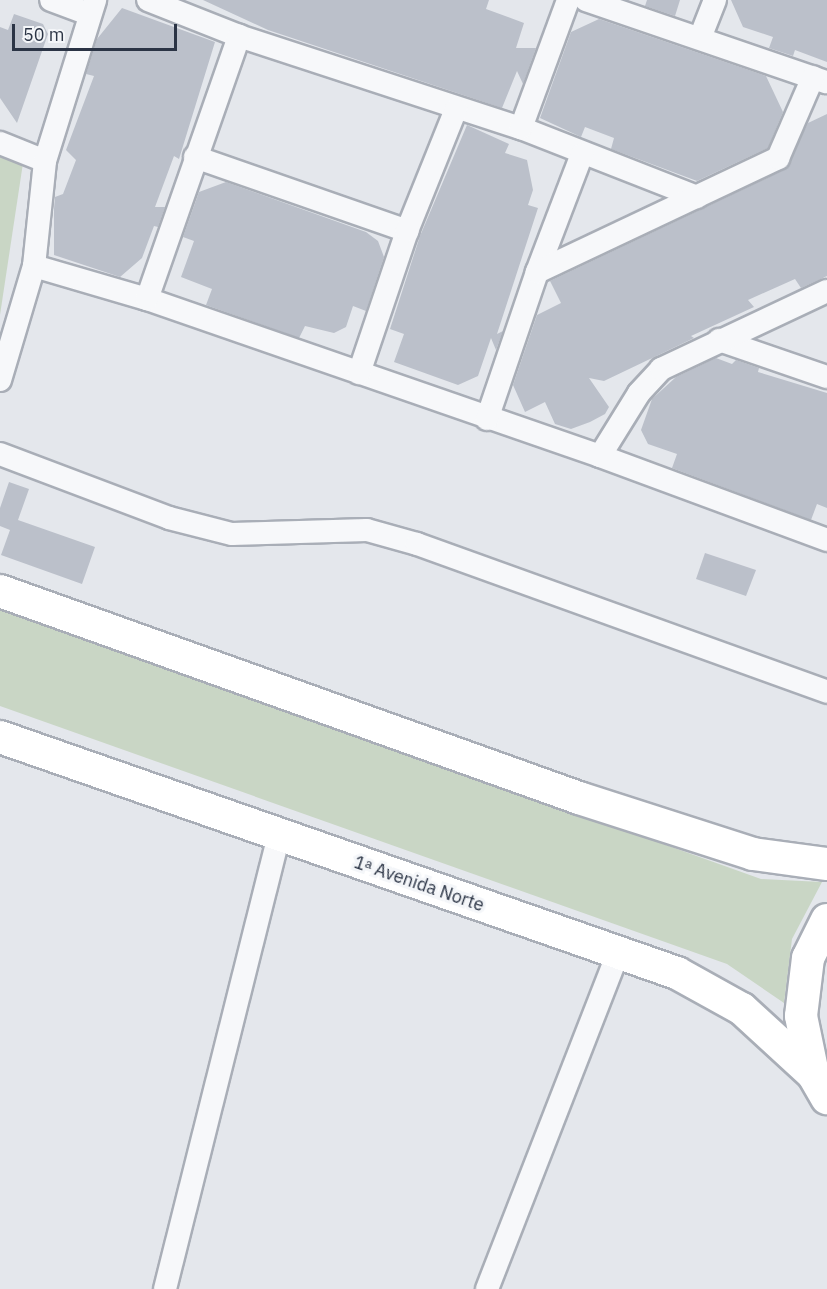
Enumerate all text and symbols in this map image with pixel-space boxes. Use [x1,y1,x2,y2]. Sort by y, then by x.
scale bar [15,12,180,50]
text: 50 m [23,23,65,46]
street label: 1ᵃ Avenida Norte [351,852,487,916]

